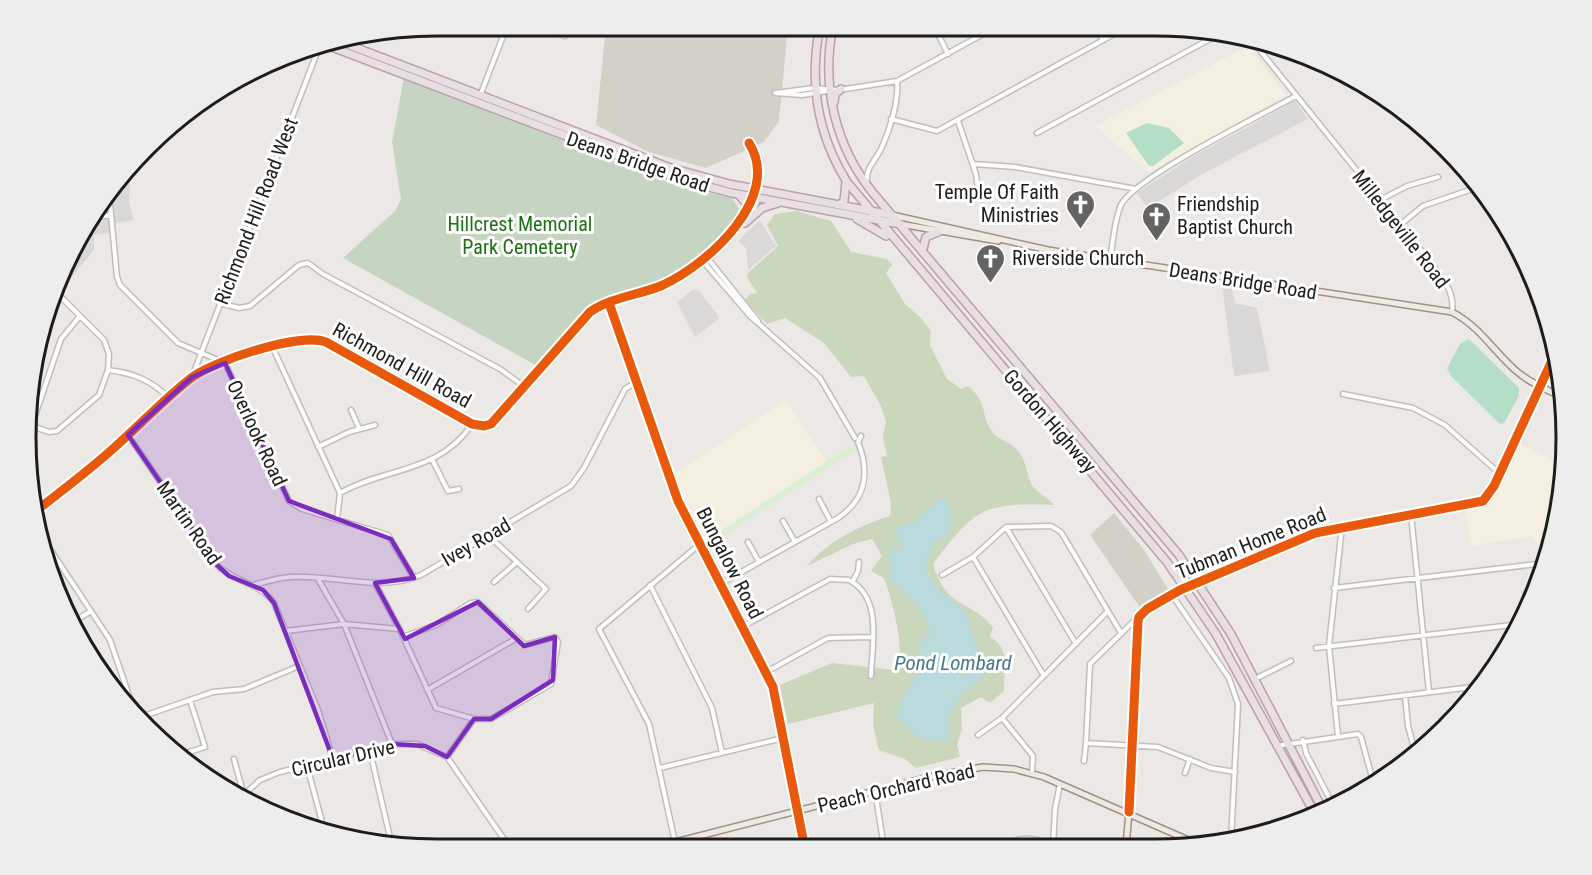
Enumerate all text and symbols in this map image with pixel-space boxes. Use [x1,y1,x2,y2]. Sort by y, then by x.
street label: Richmond Hill Road West [209,114,303,308]
street label: Deans Bridge Road [564,126,712,198]
street label: Milledgeville Road [1347,165,1455,293]
place label: Temple Of Faith Ministries [935,180,1059,227]
church icon: Temple Of Faith Ministries [1064,188,1096,230]
place label: Friendship Baptist Church [1177,192,1293,239]
church icon: Friendship Baptist Church [1140,200,1172,242]
park label: Hillcrest Memorial Park Cemetery [448,212,592,259]
church icon: Riverside Church [975,242,1007,284]
place label: Riverside Church [1012,246,1144,270]
street label: Deans Bridge Road [1167,257,1319,305]
street label: Richmond Hill Road [329,317,475,413]
street label: Gordon Highway [999,364,1101,478]
street label: Overlook Road [222,376,292,490]
street label: Martin Road [152,477,226,569]
street label: Tubman Home Road [1173,502,1329,584]
street label: Bungalow Road [692,503,768,623]
street label: Ivey Road [437,513,515,571]
water label: Pond Lombard [894,651,1013,675]
street label: Circular Drive [289,734,397,782]
street label: Peach Orchard Road [815,758,977,818]

